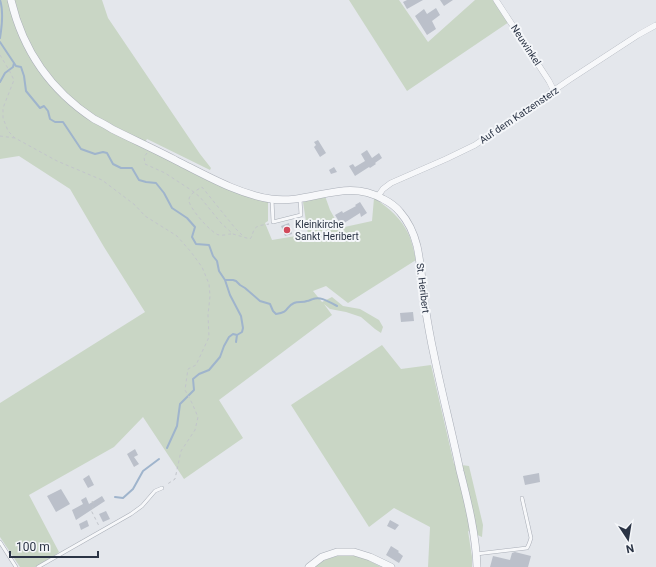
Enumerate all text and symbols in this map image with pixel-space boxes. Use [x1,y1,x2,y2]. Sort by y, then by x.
street label: Neuwinkel [509,23,543,67]
street label: Auf dem Katzensterz [477,84,561,146]
place label: Kleinkirche Sankt Heribert [295,219,359,242]
marker: Kleinkirche Sankt Heribert [282,225,292,235]
street label: St. Heribert [414,262,432,314]
north arrow [608,519,648,559]
scale bar [10,533,98,559]
text: 100 m [16,540,50,554]
text: N [625,541,635,556]

